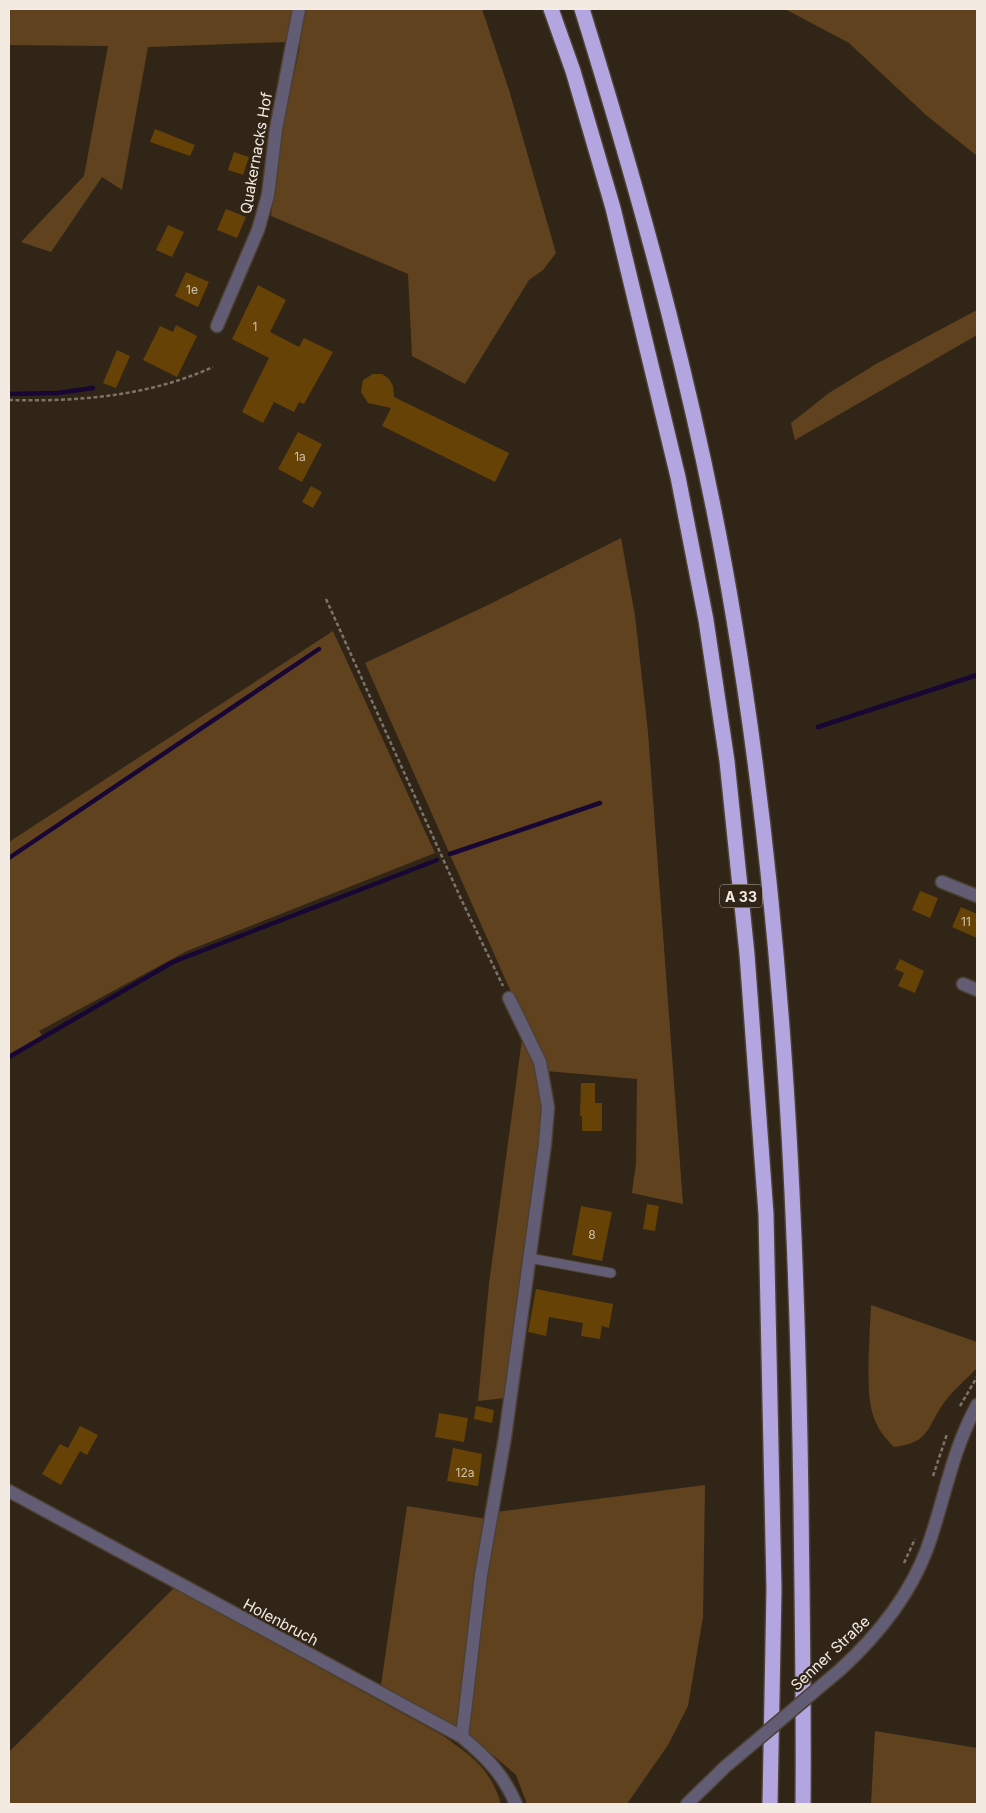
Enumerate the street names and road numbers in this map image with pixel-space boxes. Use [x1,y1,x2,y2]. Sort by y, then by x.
street label: Quakernacks Hof [236,90,276,215]
road number: A 33 [720,884,762,908]
street label: Holenbruch [240,1594,322,1650]
street label: Senner Straße [786,1612,874,1694]

